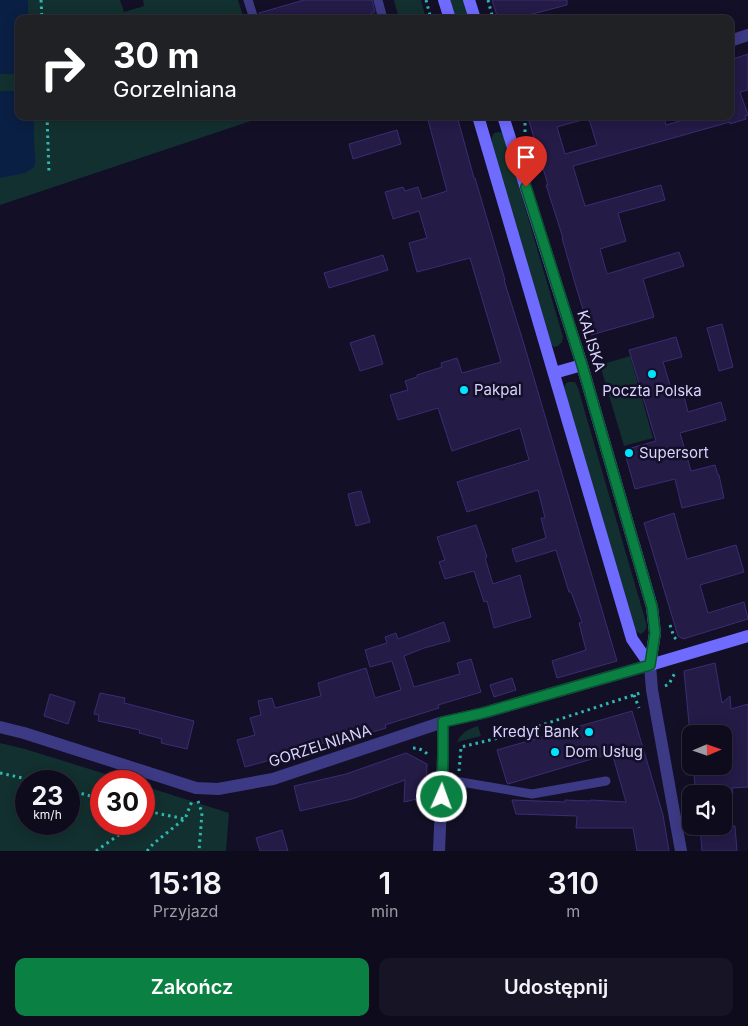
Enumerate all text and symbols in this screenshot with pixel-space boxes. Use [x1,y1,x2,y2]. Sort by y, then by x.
text: 30 m [113,34,199,76]
icon: right [30,35,95,100]
text: Gorzelniana [113,76,237,102]
pin [505,136,547,187]
icon: arrive [512,143,540,171]
street label: KALISKA [573,308,610,374]
marker: Poczta Polska [646,368,658,380]
place label: Pakpal [474,380,522,399]
place label: Poczta Polska [602,381,702,400]
marker: Pakpal [458,384,470,396]
place label: Supersort [639,443,709,462]
marker: Supersort [623,447,635,459]
street label: GORZELNIANA [266,720,373,771]
place label: Kredyt Bank [492,722,580,741]
north arrow [682,725,732,775]
map controls [682,725,732,835]
marker: Kredyt Bank [583,726,595,738]
place label: Dom Usług [565,742,643,761]
marker: Dom Usług [549,746,561,758]
speed limit sign: 30 [90,770,155,835]
position arrow [415,770,467,822]
text: 23 [32,781,63,811]
button: sound [682,785,732,835]
text: km/h [33,807,62,822]
text: 15:18 [149,865,222,901]
text: 1 [378,865,391,901]
text: 310 [547,865,599,901]
text: Przyjazd [153,901,218,921]
text: min [371,901,398,921]
text: m [566,901,580,921]
button: Zakończ [15,958,369,1016]
button: Udostępnij [379,958,733,1016]

